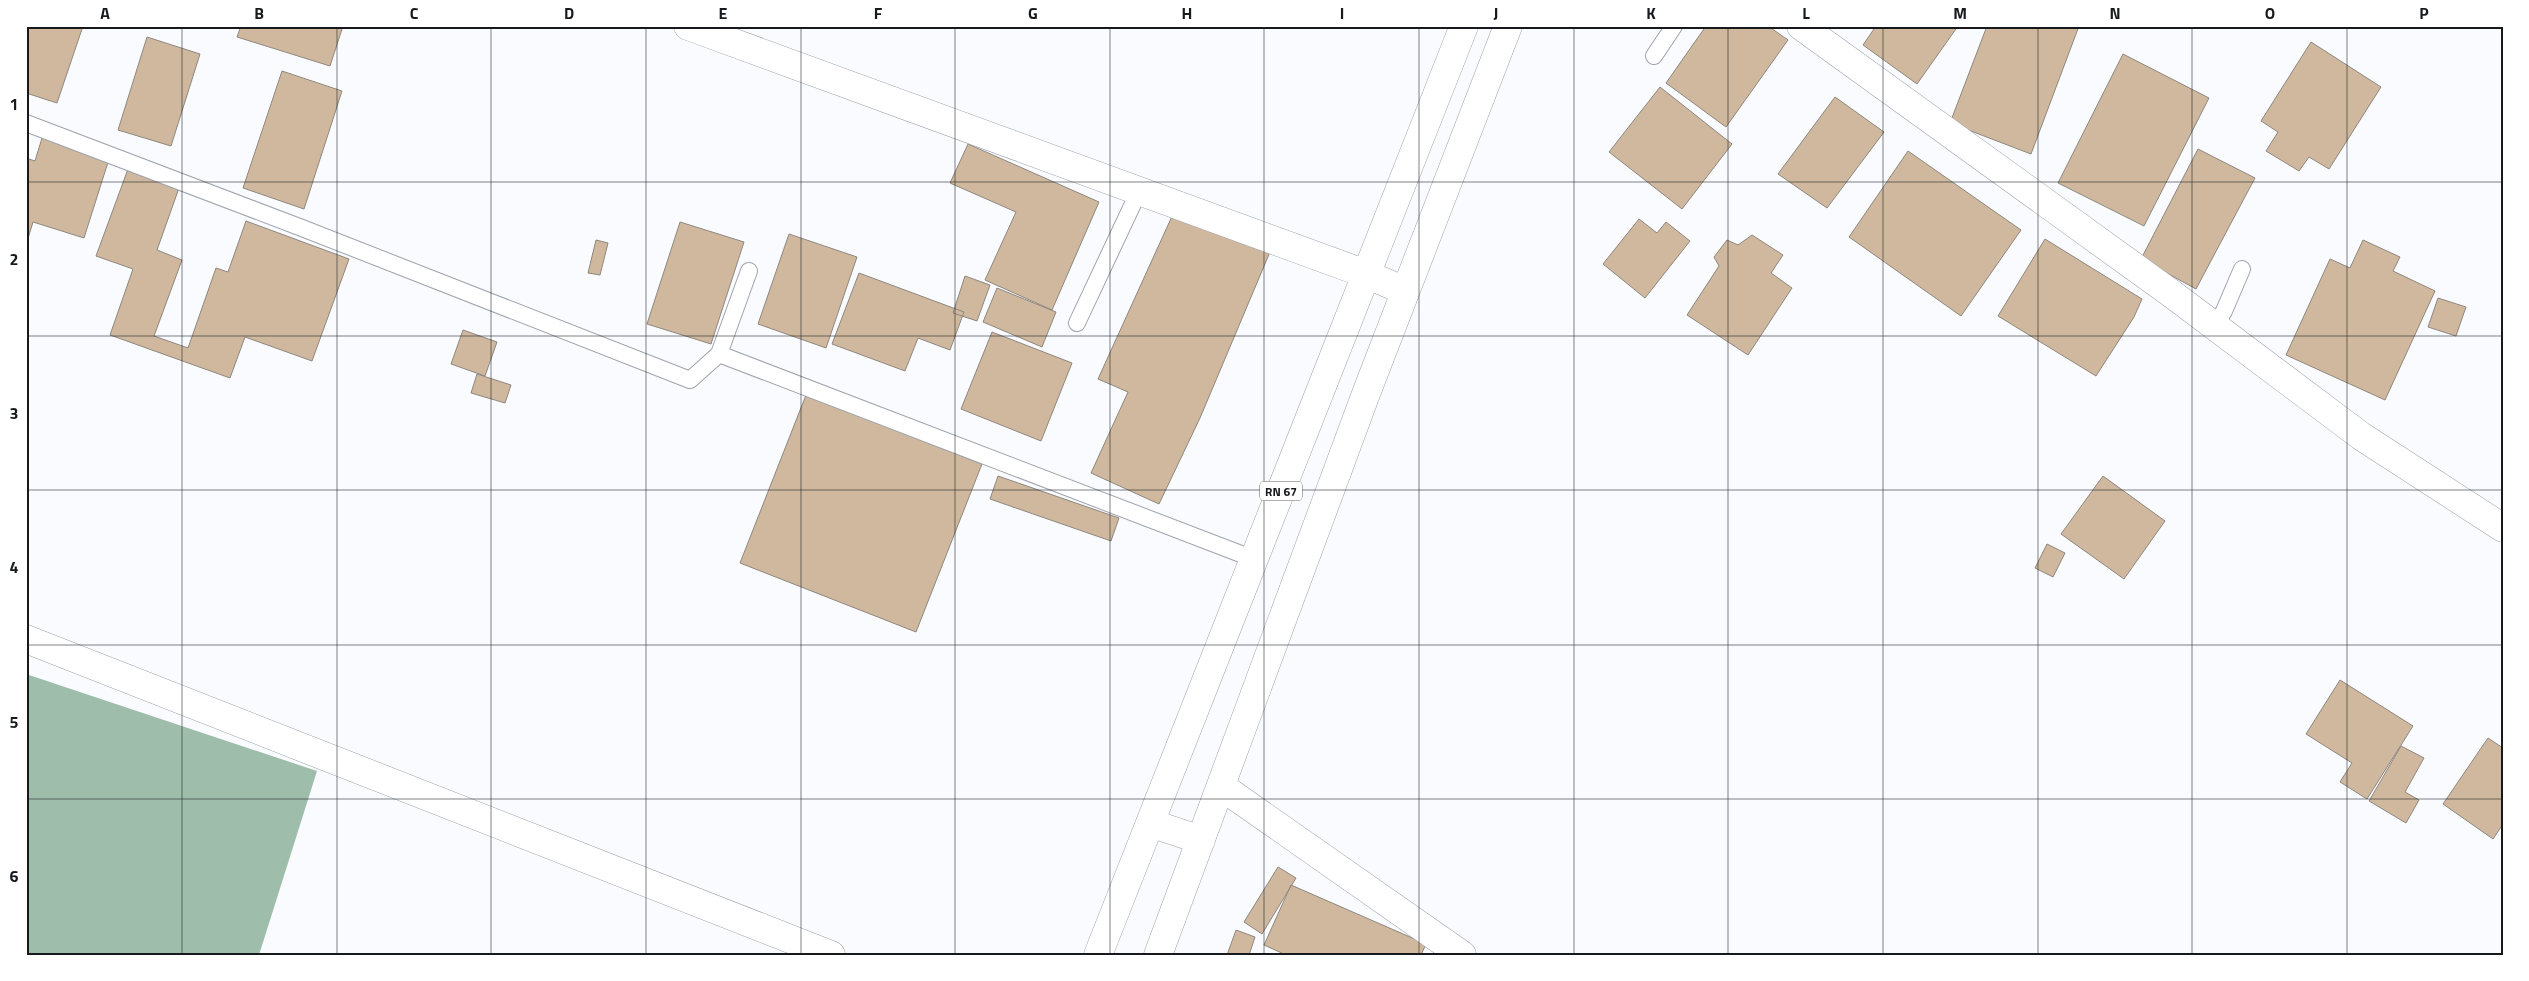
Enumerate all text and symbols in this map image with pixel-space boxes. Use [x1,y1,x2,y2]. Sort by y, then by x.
text: A [100,1,110,25]
text: B [254,1,264,25]
text: C [410,1,419,25]
text: D [564,1,574,25]
text: E [719,1,728,25]
text: F [874,1,883,25]
text: G [1028,1,1038,25]
text: H [1182,1,1192,25]
text: I [1340,1,1344,25]
text: J [1494,1,1498,25]
text: K [1646,1,1656,25]
text: L [1802,1,1810,25]
text: M [1953,1,1967,25]
text: N [2109,1,2121,25]
text: O [2265,1,2275,25]
text: P [2419,1,2429,25]
text: 1 [10,92,18,116]
text: 2 [10,247,18,271]
text: 3 [10,401,18,425]
road number: RN 67 [1260,482,1302,501]
text: 4 [10,555,19,579]
text: 5 [10,710,19,734]
text: 6 [10,864,19,888]

